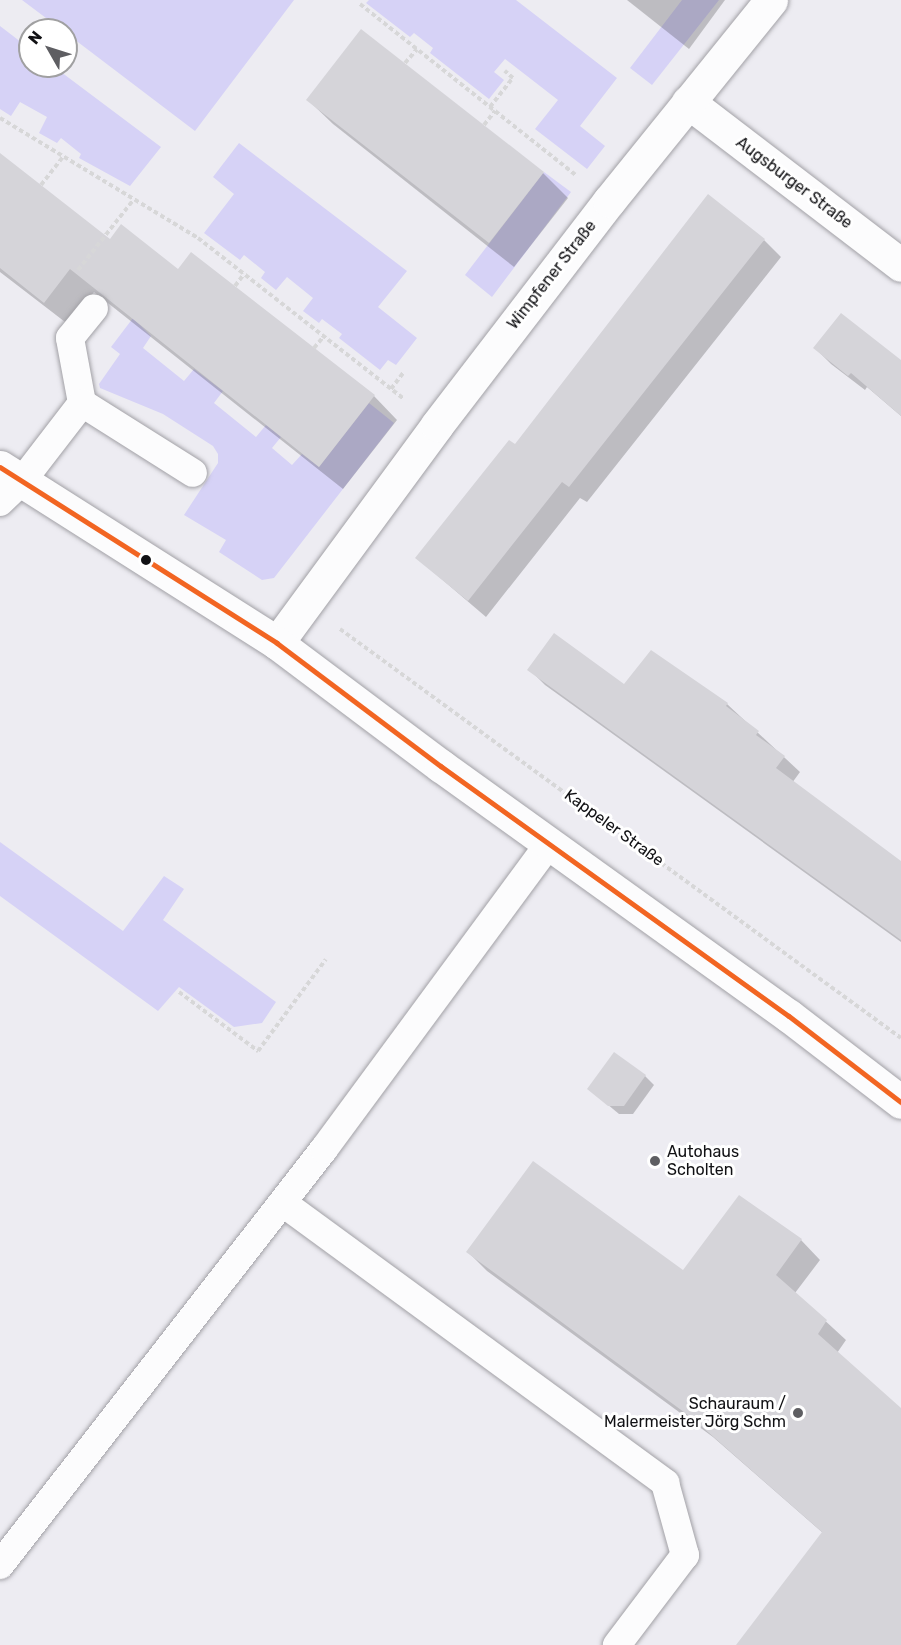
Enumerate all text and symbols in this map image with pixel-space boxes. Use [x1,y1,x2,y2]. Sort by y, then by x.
north arrow [18,18,78,78]
text: N [24,27,46,48]
street label: Augsburger Straße [732,133,856,233]
street label: Wimpfener Straße [503,217,601,333]
unlabelled marker [140,554,152,566]
street label: Kappeler Straße [560,785,668,871]
place label: Autohaus Scholten [667,1142,739,1180]
marker: Autohaus Scholten [648,1154,662,1168]
place label: Schauraum / Malermeister Jörg Schm [604,1394,786,1432]
marker: Schauraum / Malermeister Jörg Schm [791,1406,805,1420]

